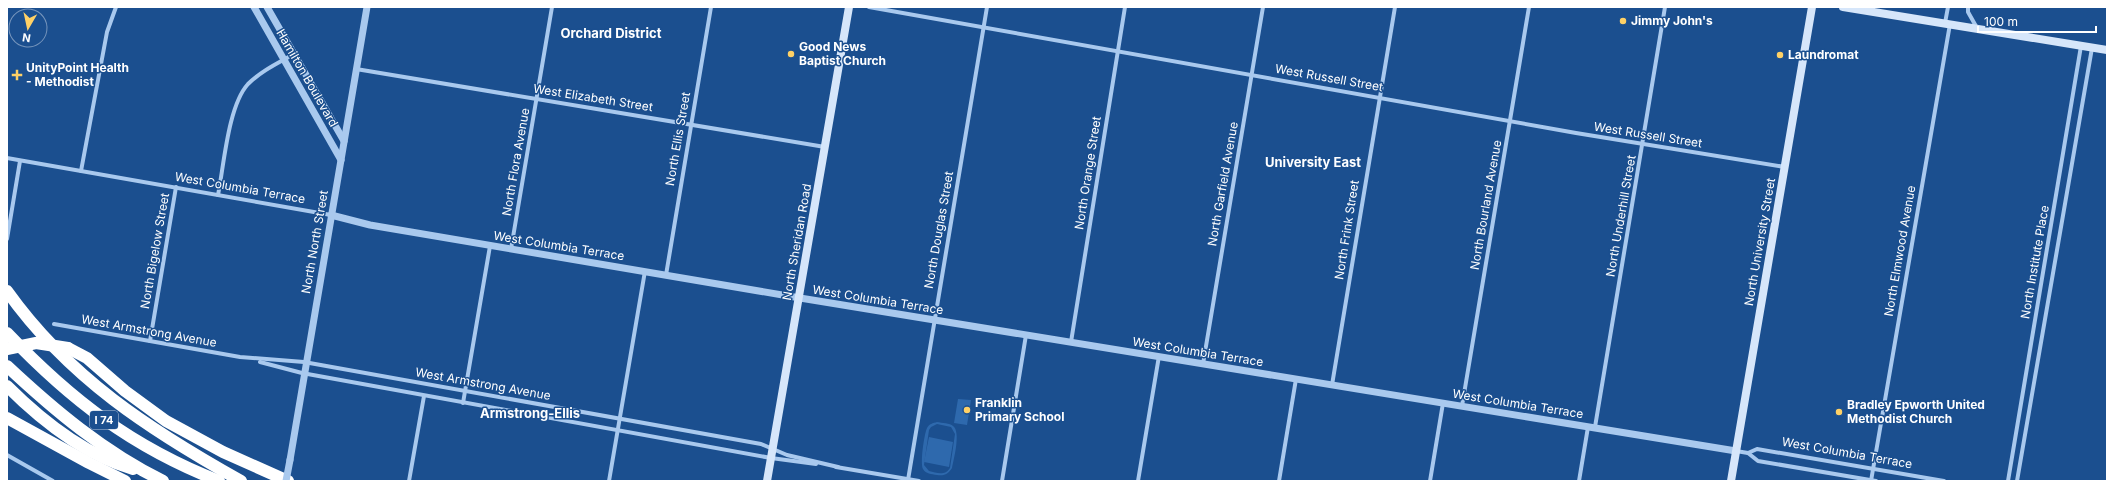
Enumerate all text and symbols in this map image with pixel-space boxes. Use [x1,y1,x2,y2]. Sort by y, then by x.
north arrow [8,8,48,48]
scale bar [1978,8,2096,34]
place label: Jimmy John's [1631,13,1713,28]
text: 100 m [1984,14,2018,29]
marker: Jimmy John's [1618,16,1628,26]
district label: Orchard District [561,25,662,41]
street label: Hamilton Boulevard [273,26,342,129]
text: N [21,30,32,45]
place label: Good News Baptist Church [799,39,886,68]
place label: Laundromat [1788,47,1859,62]
marker: Good News Baptist Church [786,49,796,59]
marker: Laundromat [1775,50,1785,60]
place label: UnityPoint Health - Methodist [26,60,129,89]
street label: West Russell Street [1274,61,1384,94]
marker: UnityPoint Health - Methodist [11,69,23,81]
street label: West Elizabeth Street [532,81,654,114]
street label: North Ellis Street [662,91,693,187]
street label: North Flora Avenue [499,107,532,217]
street label: North Orange Street [1071,115,1104,231]
street label: West Russell Street [1593,119,1703,150]
street label: North Garfield Avenue [1204,121,1241,247]
street label: North Bourland Avenue [1467,139,1504,271]
district label: University East [1265,154,1361,170]
street label: North Underhill Street [1602,154,1639,278]
street label: West Columbia Terrace [174,169,307,206]
street label: North Douglas Street [921,170,956,290]
street label: North University Street [1741,177,1778,307]
street label: North Frink Street [1331,179,1362,281]
street label: North Sheridan Road [779,182,814,301]
street label: North Elmwood Avenue [1881,184,1918,318]
street label: North North Street [298,189,331,295]
street label: North Bigelow Street [137,192,172,310]
street label: North Institute Place [2017,204,2052,320]
street label: West Columbia Terrace [493,228,626,263]
street label: West Columbia Terrace [812,282,945,317]
street label: West Armstrong Avenue [80,311,218,350]
street label: West Columbia Terrace [1132,334,1265,369]
street label: West Armstrong Avenue [414,364,552,403]
street label: West Columbia Terrace [1452,386,1585,421]
place label: Franklin Primary School [975,395,1064,424]
place label: Bradley Epworth United Methodist Church [1847,397,1985,426]
district label: Armstrong-Ellis [480,405,580,421]
marker: Franklin Primary School [962,405,972,415]
marker: Bradley Epworth United Methodist Church [1834,407,1844,417]
road number: I 74 [90,411,118,429]
street label: West Columbia Terrace [1781,434,1914,471]

